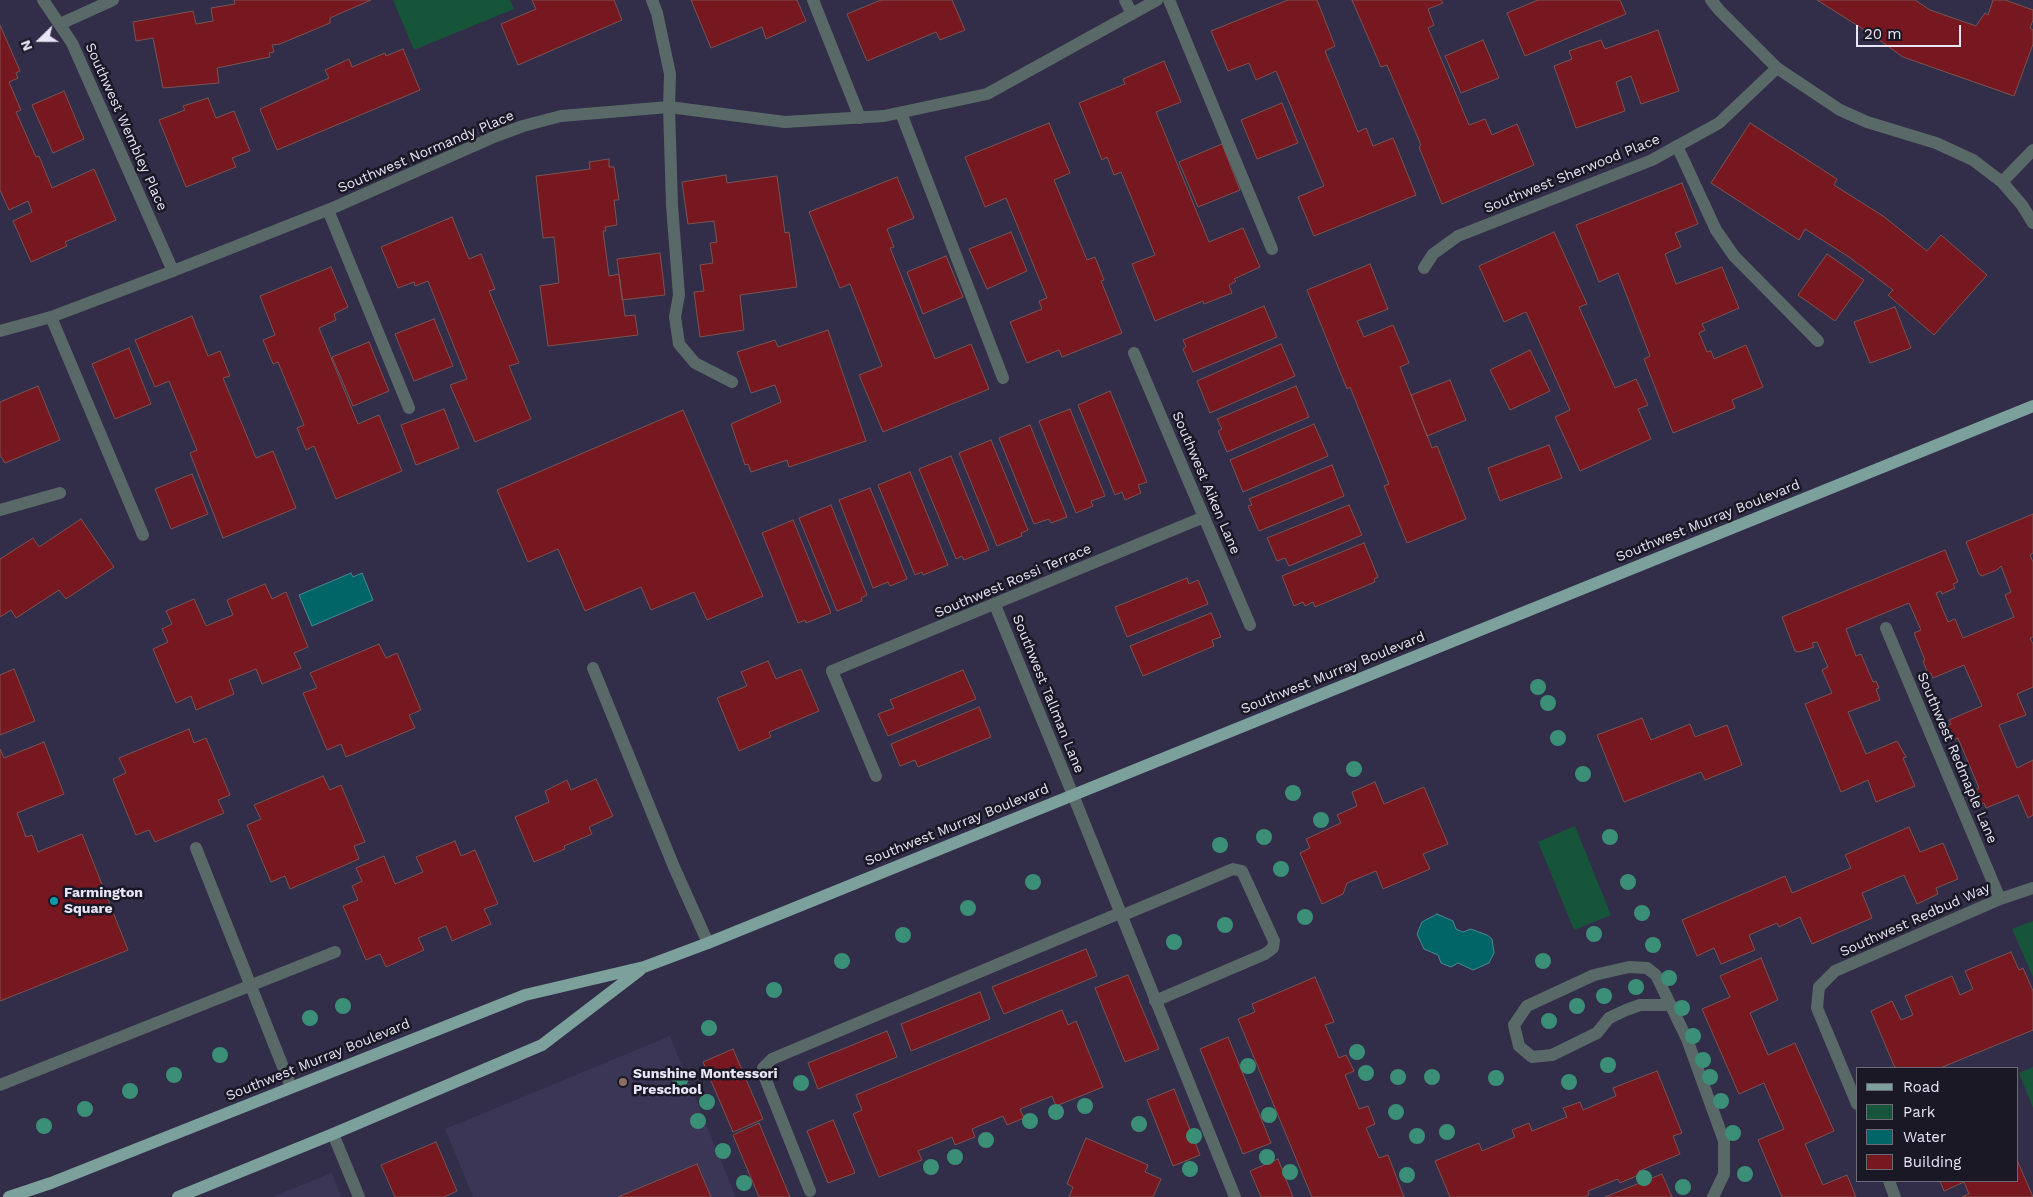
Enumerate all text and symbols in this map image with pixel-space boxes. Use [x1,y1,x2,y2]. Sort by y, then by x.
north arrow [15,15,65,65]
scale bar [1858,15,1963,47]
text: 20 m [1864,25,1902,43]
text: N [17,38,35,53]
street label: Southwest Wembley Place [81,41,171,213]
street label: Southwest Normandy Place [335,107,517,197]
street label: Southwest Sherwood Place [1482,131,1662,217]
street label: Southwest Aiken Lane [1168,409,1244,557]
street label: Southwest Murray Boulevard [1614,476,1802,566]
street label: Southwest Rossi Terrace [932,540,1094,622]
street label: Southwest Tallman Lane [1009,612,1087,776]
street label: Southwest Murray Boulevard [1239,628,1427,718]
street label: Southwest Redmaple Lane [1913,670,2001,846]
street label: Southwest Murray Boulevard [863,780,1051,870]
street label: Southwest Redbud Way [1837,879,1993,961]
place label: Farmington Square [64,885,143,918]
marker: Farmington Square [48,895,60,907]
street label: Southwest Murray Boulevard [224,1015,412,1105]
place label: Sunshine Montessori Preschool [633,1066,778,1098]
legend [1856,1067,2018,1182]
marker: Sunshine Montessori Preschool [617,1076,629,1088]
text: Road [1903,1078,1940,1096]
text: Park [1903,1103,1935,1121]
text: Water [1903,1128,1946,1146]
text: Building [1903,1153,1961,1171]

